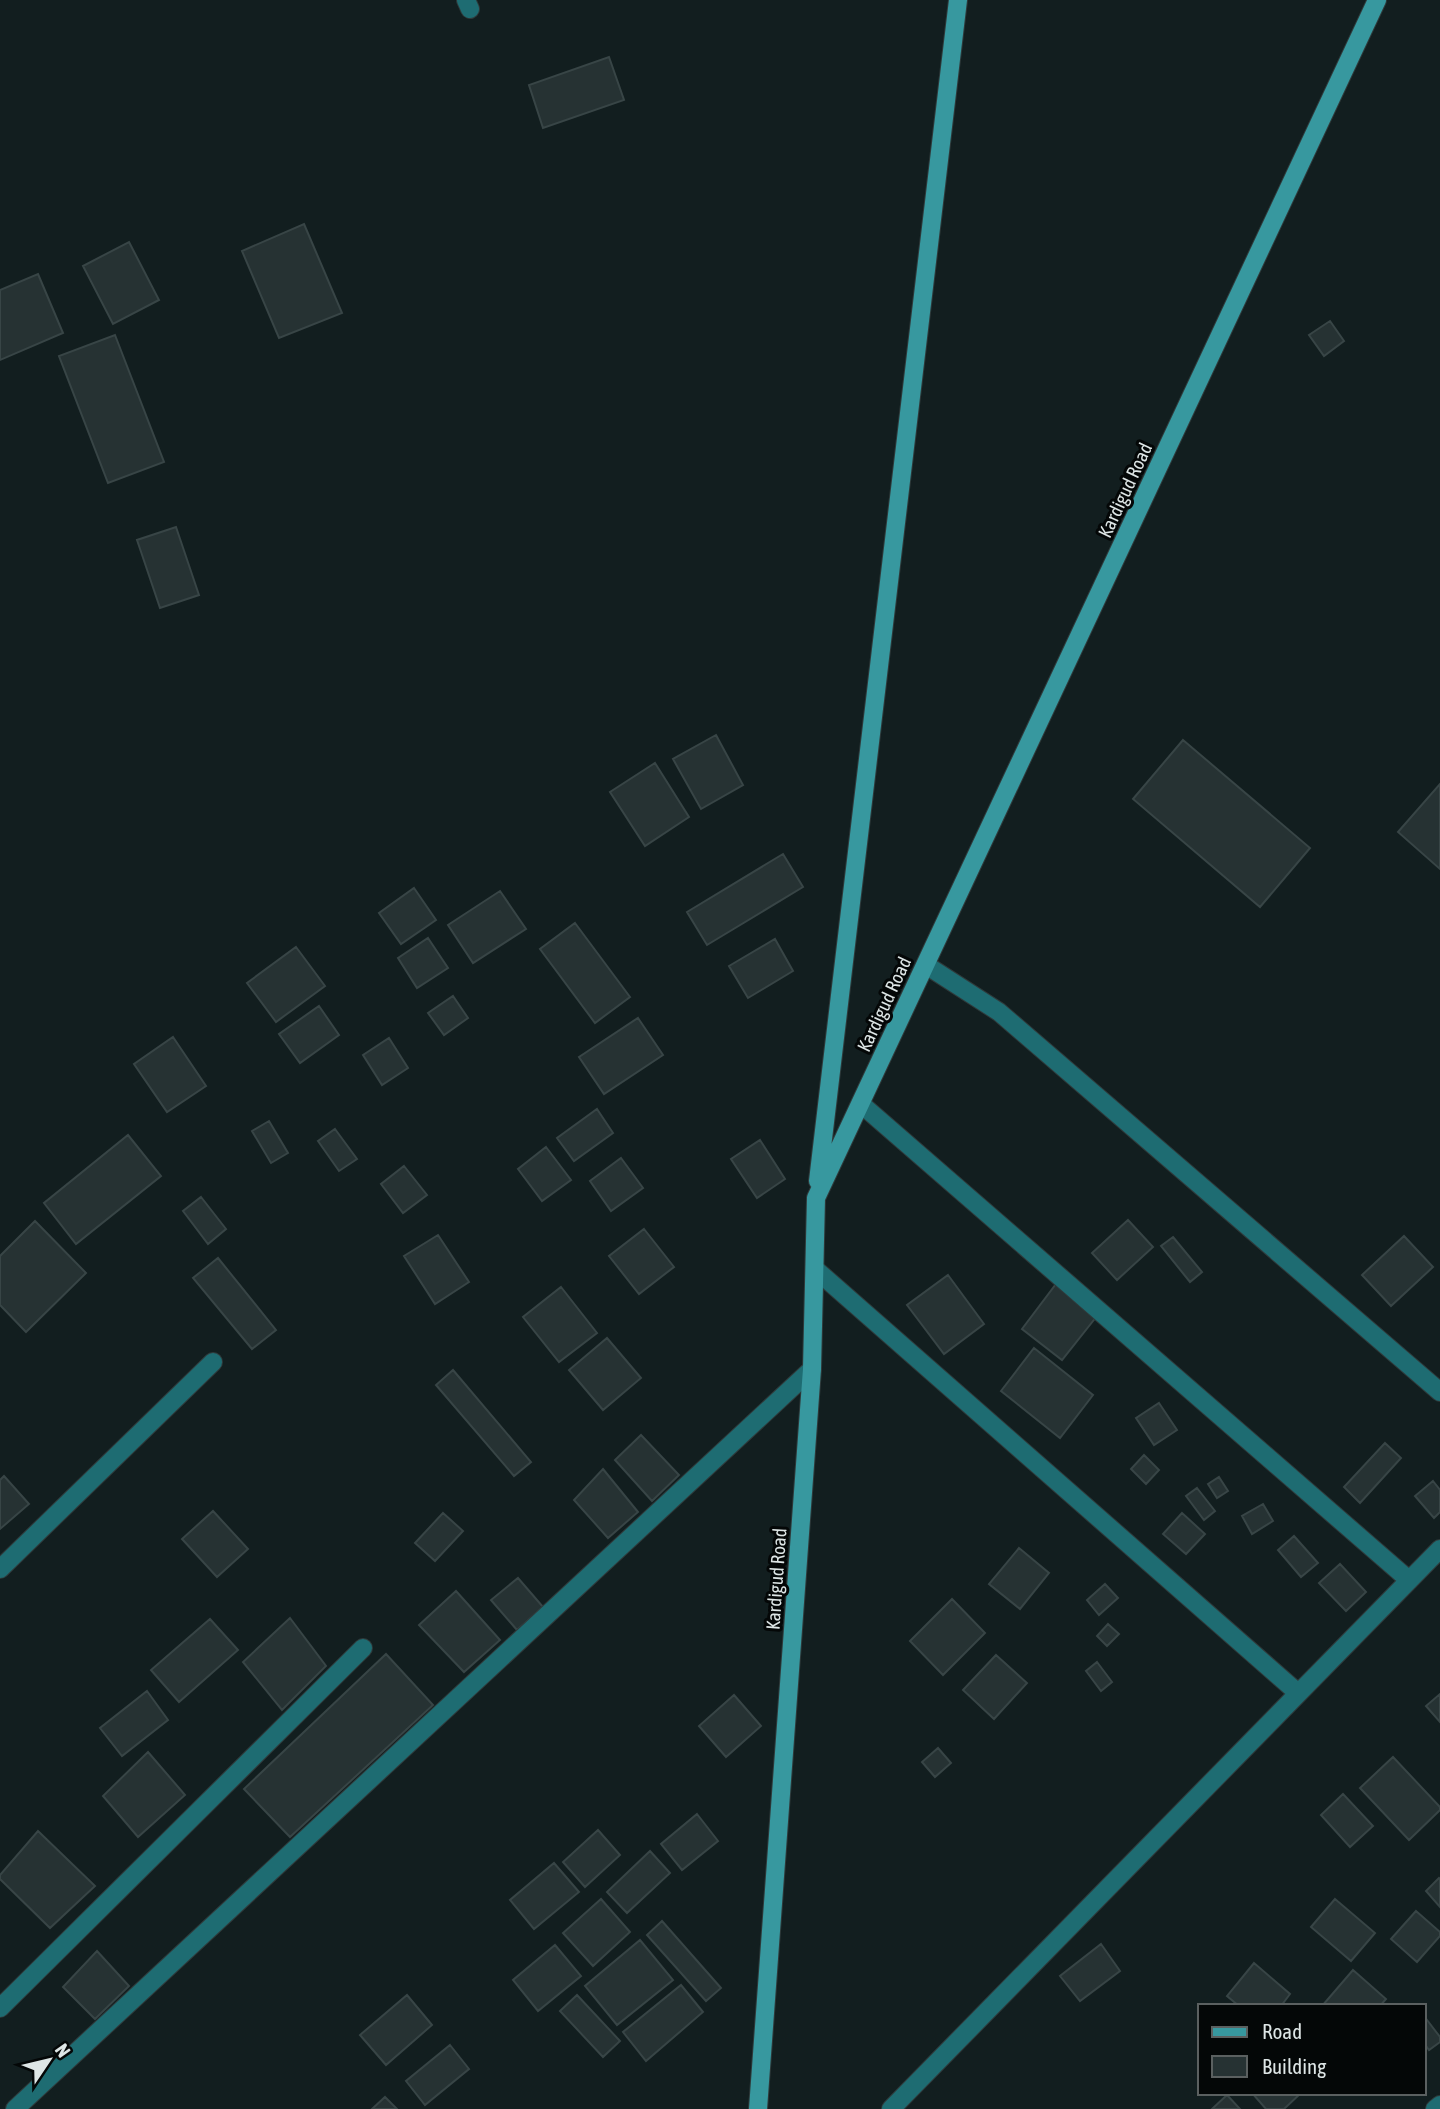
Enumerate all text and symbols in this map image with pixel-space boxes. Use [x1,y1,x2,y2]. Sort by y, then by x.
street label: Kardigud Road [1093,439,1157,541]
street label: Kardigud Road [852,953,916,1055]
street label: Kardigud Road [761,1527,791,1631]
legend [1198,2004,1426,2095]
text: Road [1262,2019,1302,2043]
north arrow [14,2025,84,2095]
text: N [51,2039,75,2061]
text: Building [1262,2054,1326,2078]

